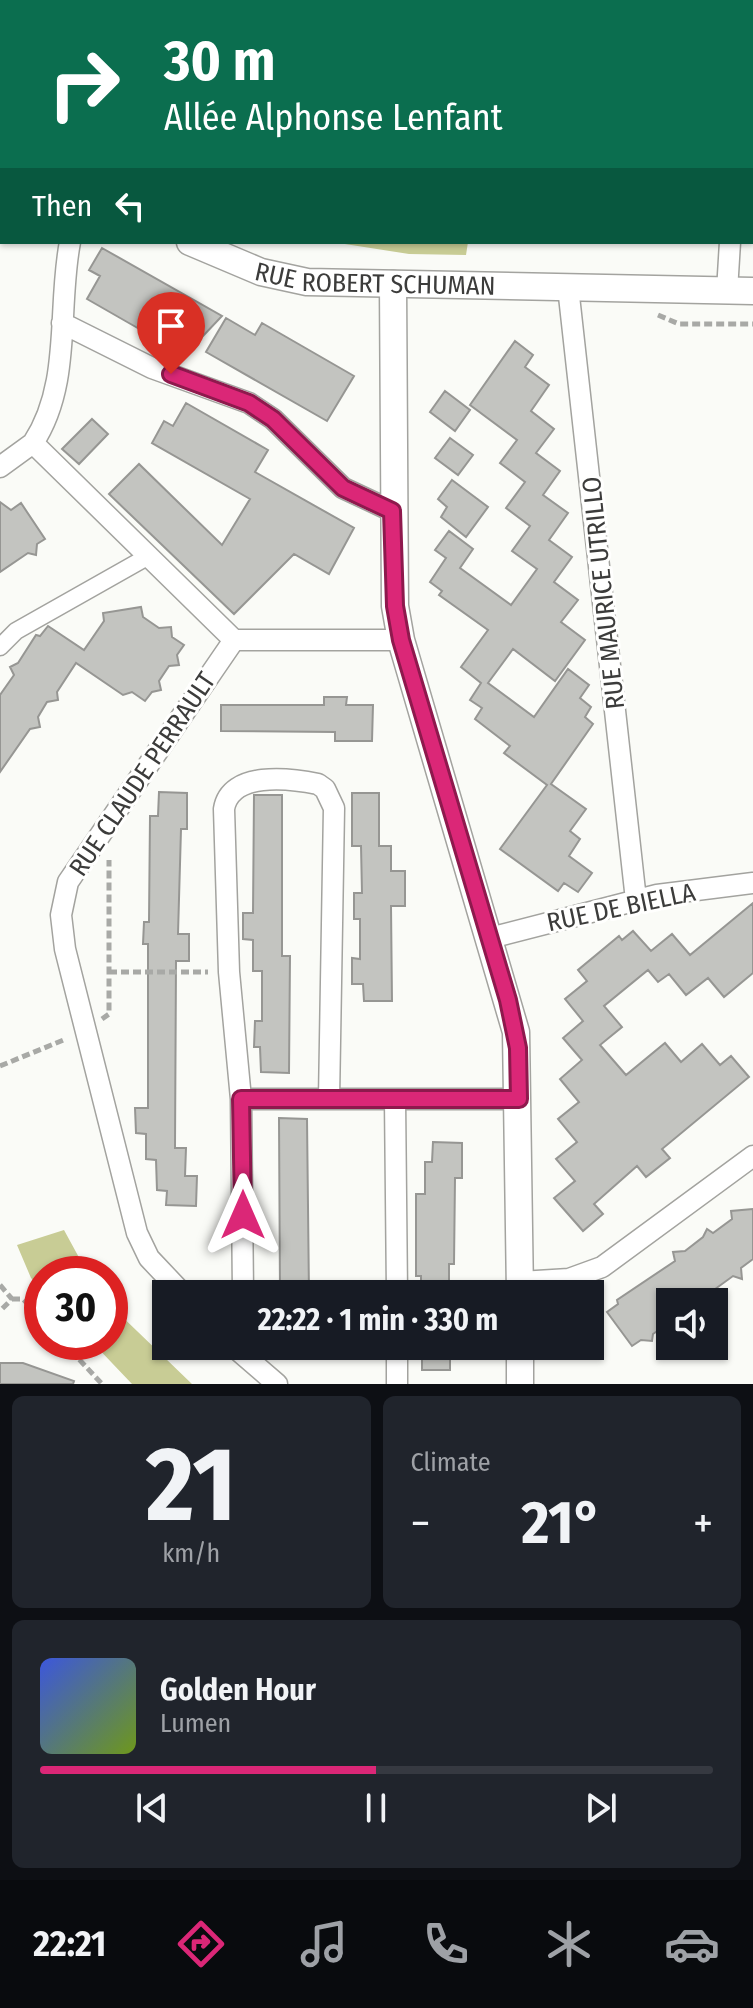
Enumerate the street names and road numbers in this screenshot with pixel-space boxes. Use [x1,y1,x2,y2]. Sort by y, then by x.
street label: RUE ROBERT SCHUMAN [252,256,496,302]
street label: RUE MAURICE UTRILLO [576,475,631,711]
street label: RUE CLAUDE PERRAULT [63,667,222,882]
street label: RUE DE BIELLA [544,877,698,938]

